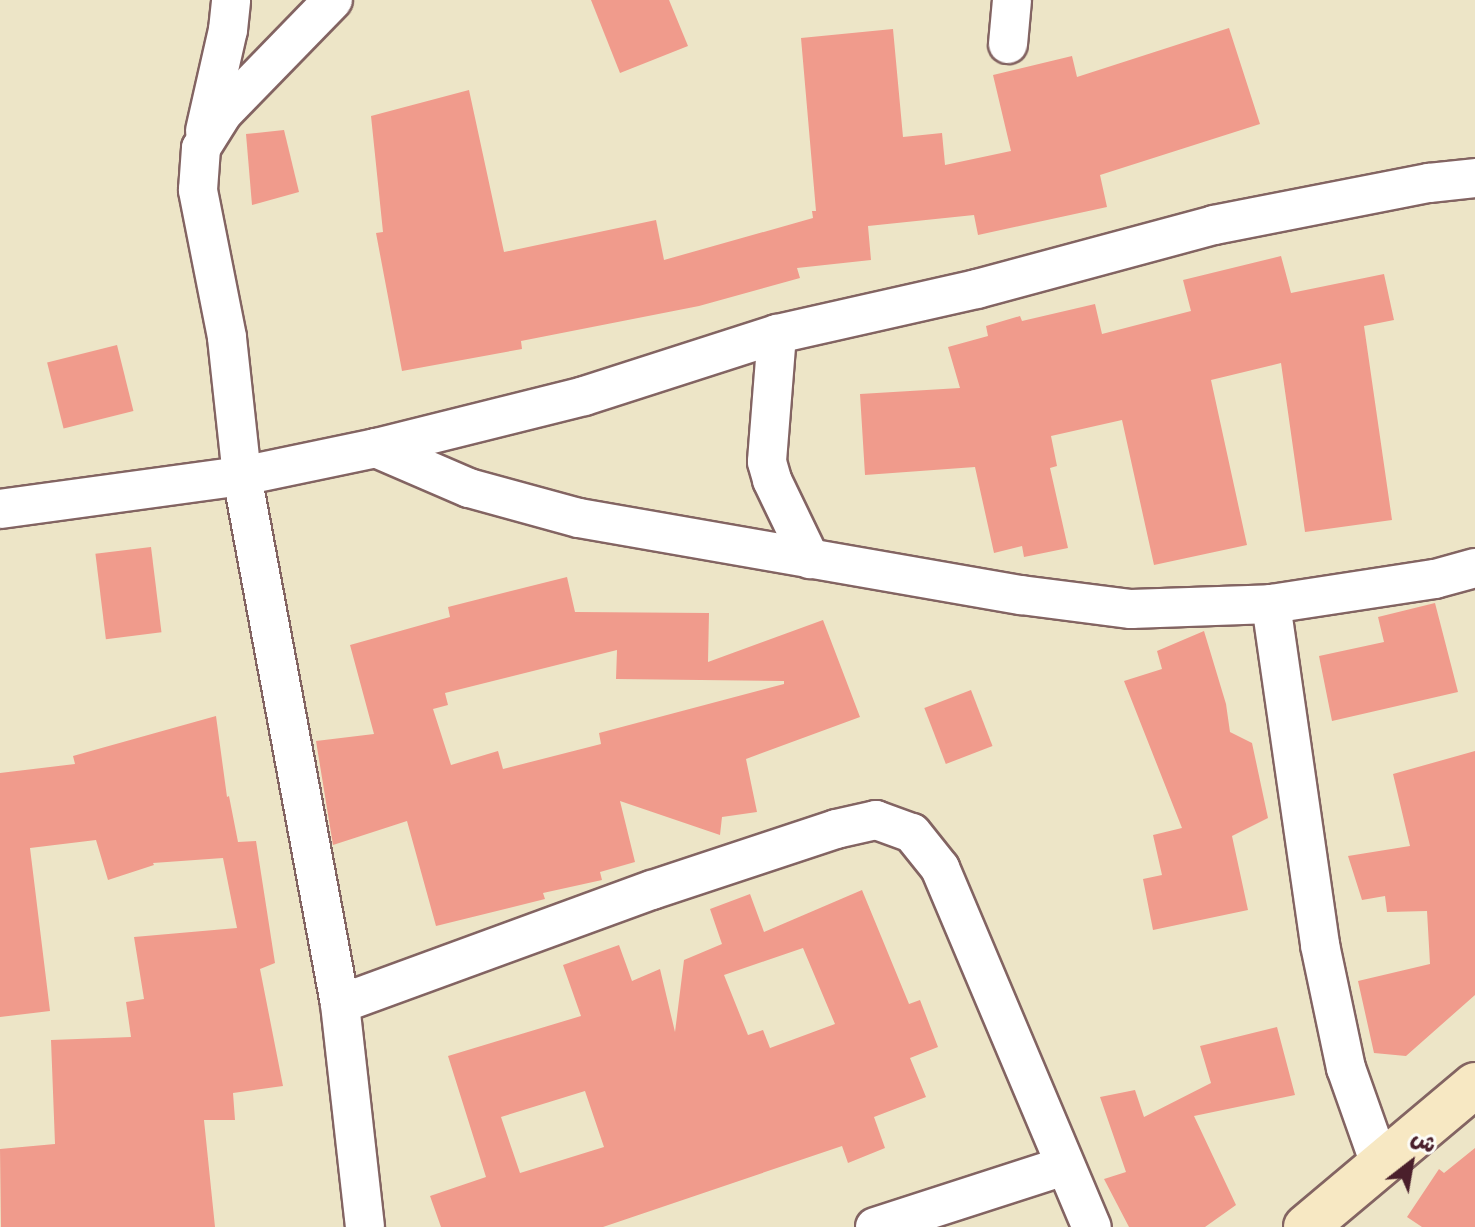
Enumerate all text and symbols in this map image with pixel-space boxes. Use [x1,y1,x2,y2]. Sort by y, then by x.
text: ش [1405,1122,1442,1162]
north arrow [1371,1123,1451,1203]

